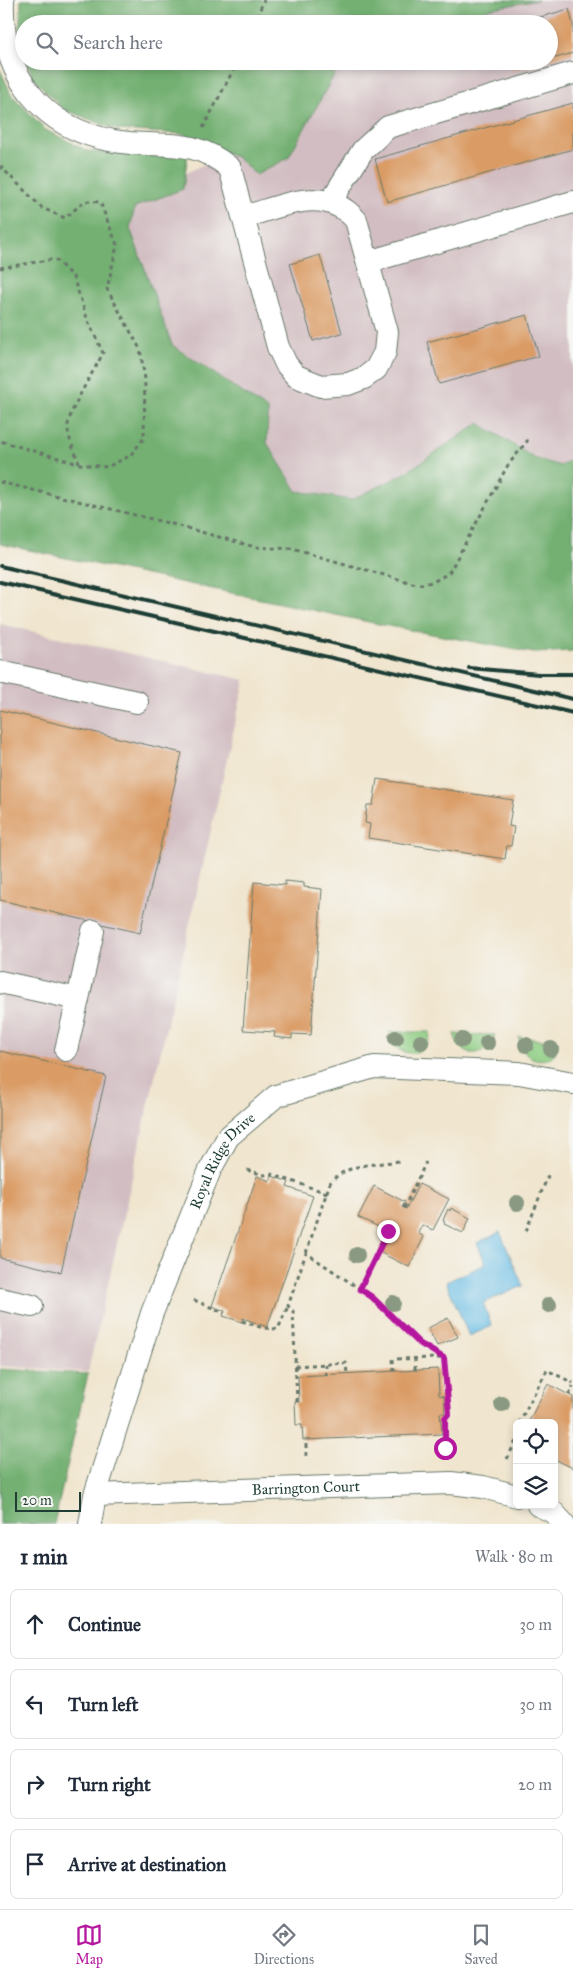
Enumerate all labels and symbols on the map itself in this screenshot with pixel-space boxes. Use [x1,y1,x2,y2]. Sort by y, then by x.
street label: Royal Ridge Drive [186,1109,259,1212]
route end [377,1220,400,1243]
route start [434,1437,457,1460]
street label: Barrington Court [252,1477,361,1499]
scale bar [15,1489,81,1512]

